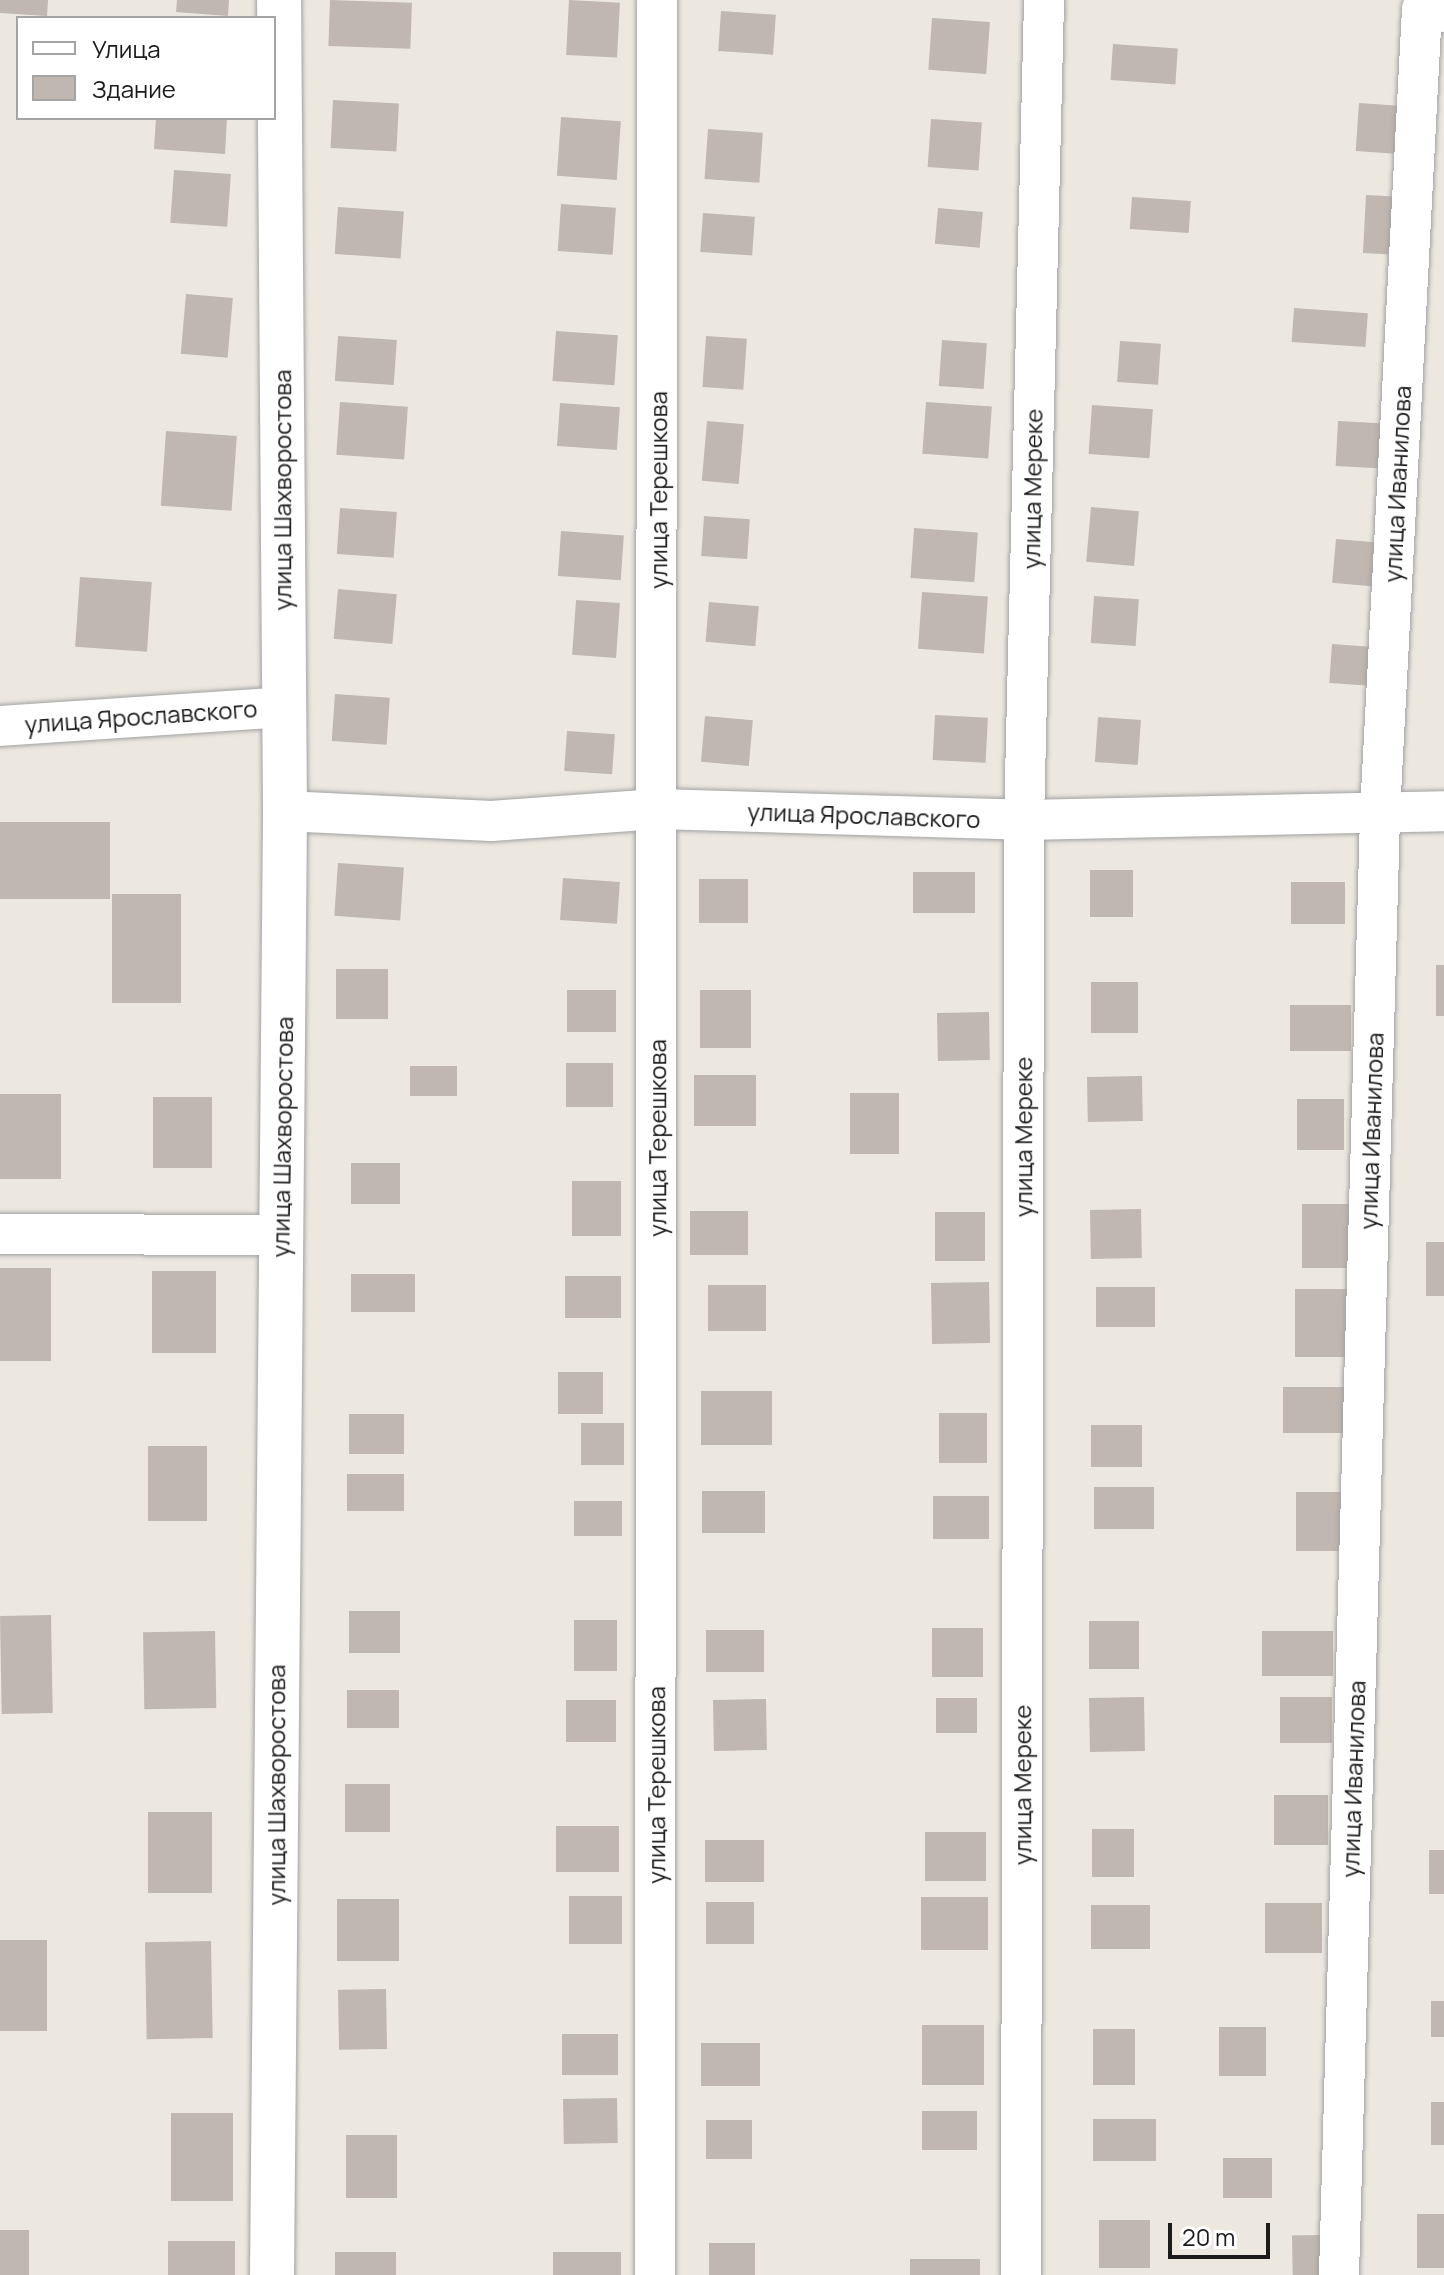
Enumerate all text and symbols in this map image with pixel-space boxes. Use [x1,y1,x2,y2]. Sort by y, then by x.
legend [16,16,276,120]
text: Улица [92,32,161,65]
text: Здание [92,72,176,105]
street label: улица Шахворостова [268,369,296,611]
street label: улица Иванилова [1377,385,1417,583]
street label: улица Терешкова [644,391,672,589]
street label: улица Мереке [1016,409,1048,569]
street label: улица Ярославского [24,693,258,739]
street label: улица Ярославского [747,797,981,833]
street label: улица Шахворостова [265,1016,299,1258]
street label: улица Иванилова [1353,1032,1389,1230]
street label: улица Терешкова [643,1039,671,1237]
street label: улица Мереке [1009,1057,1037,1217]
street label: улица Шахворостова [262,1664,290,1906]
street label: улица Иванилова [1335,1680,1371,1878]
street label: улица Терешкова [642,1686,670,1884]
street label: улица Мереке [1008,1705,1036,1865]
scale bar [1172,2207,1274,2257]
text: 20 m [1182,2220,1235,2253]

